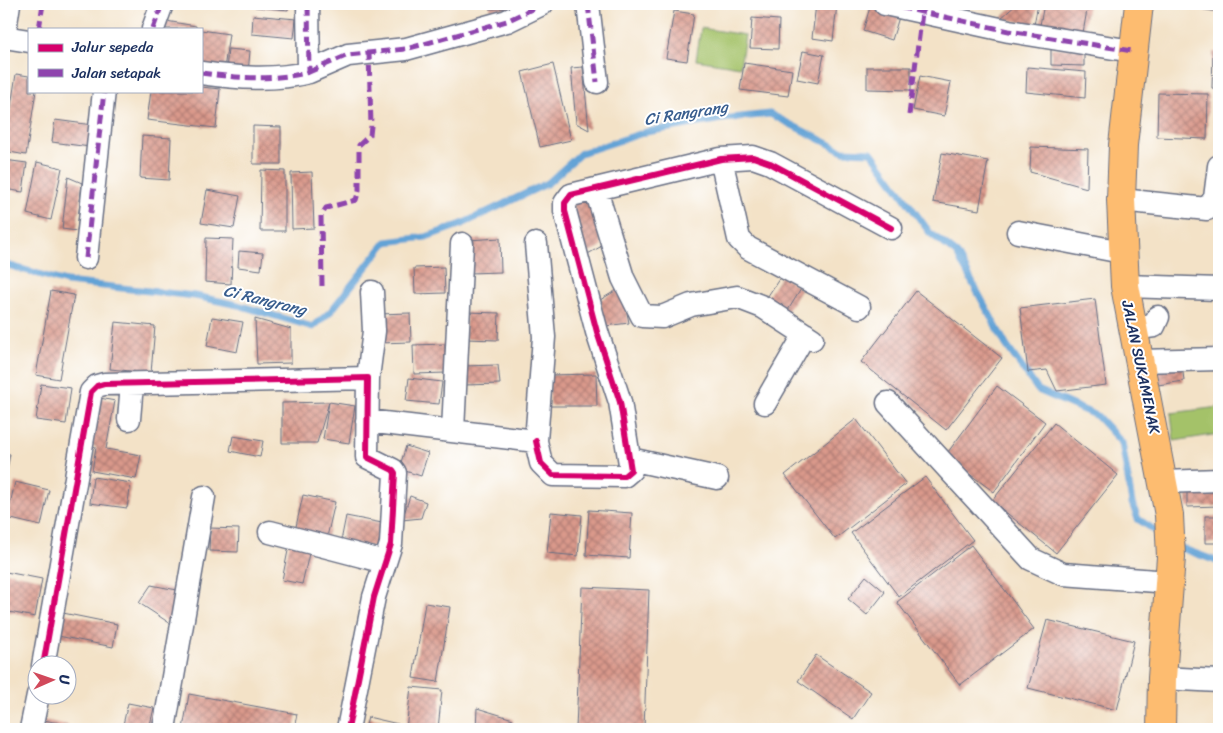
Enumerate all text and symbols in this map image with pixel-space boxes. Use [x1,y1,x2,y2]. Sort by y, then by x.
legend [28,28,202,92]
text: Jalur sepeda [71,34,154,60]
text: Jalan setapak [71,60,161,86]
water label: Ci Rangrang [642,92,732,134]
water label: Ci Rangrang [221,276,311,325]
street label: JALAN SUKAMENAK [1114,297,1168,437]
north arrow [28,656,78,706]
text: U [52,674,77,685]

